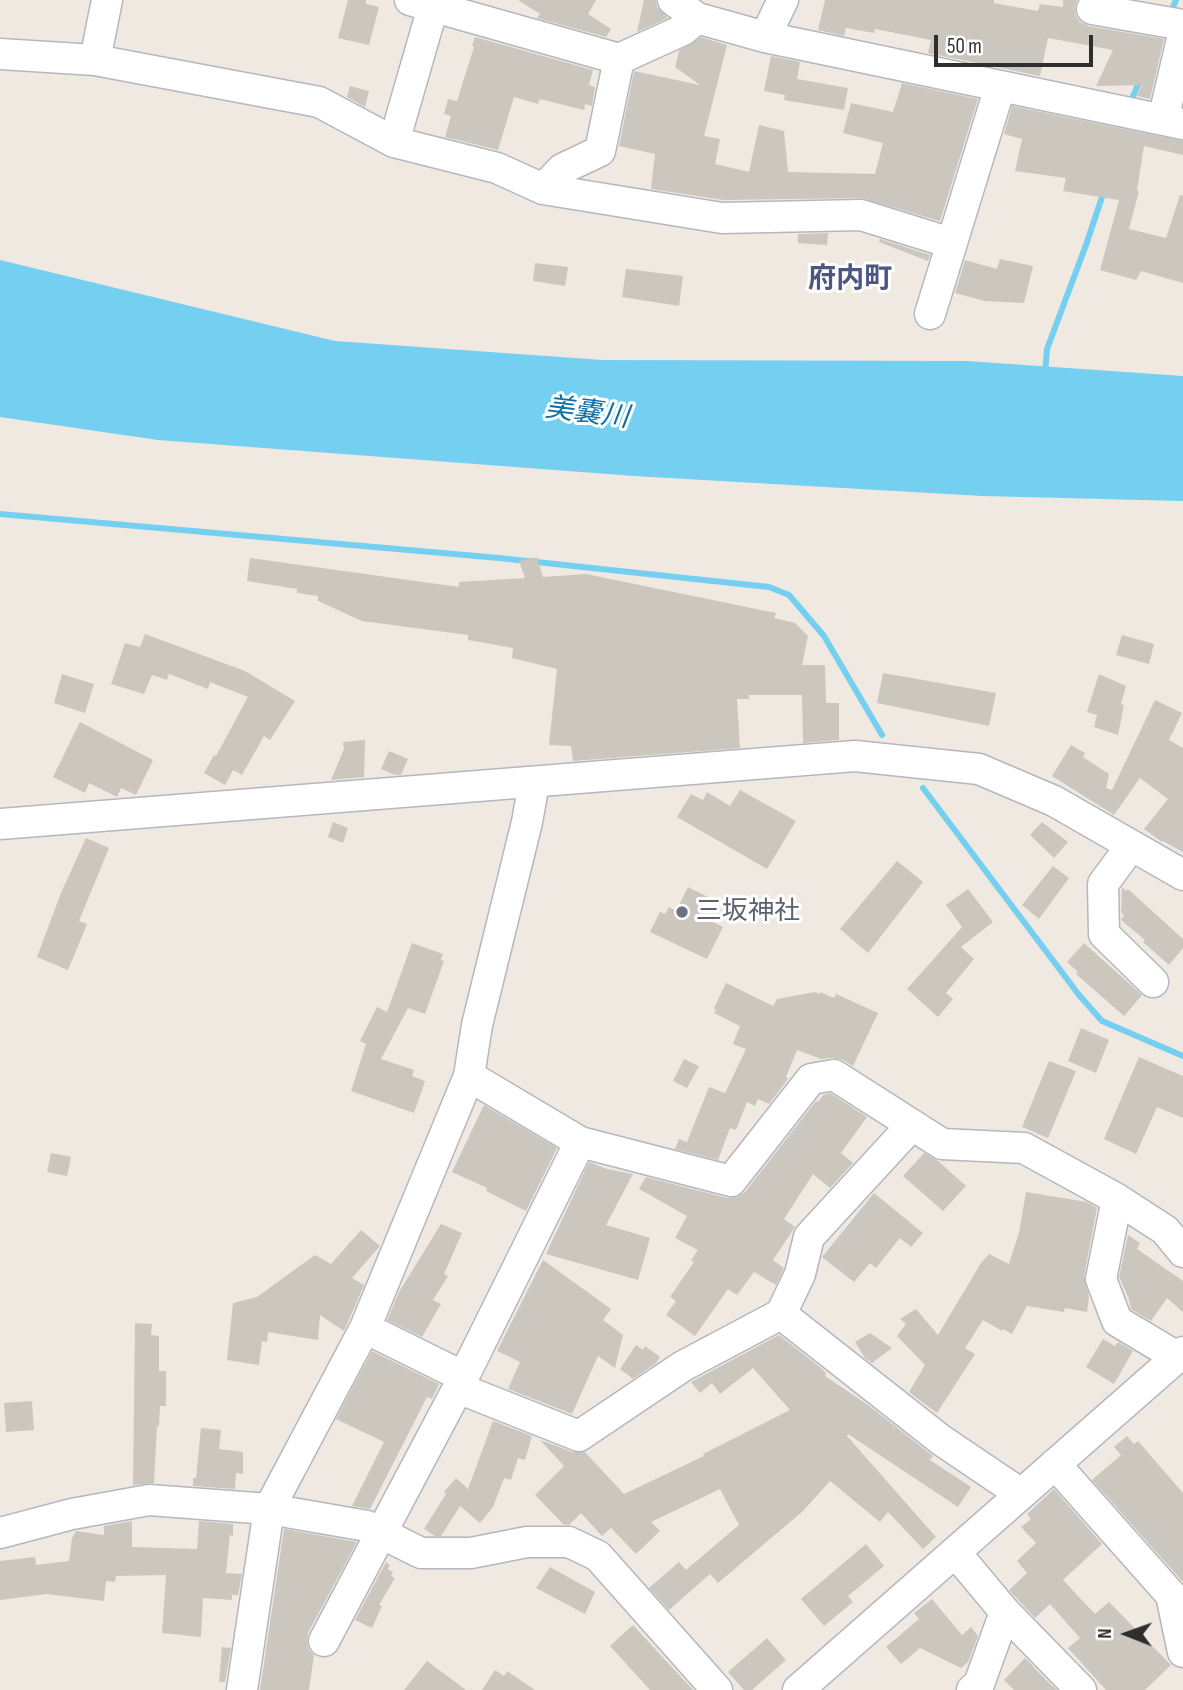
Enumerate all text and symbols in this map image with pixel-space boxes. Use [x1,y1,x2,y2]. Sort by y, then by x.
scale bar [938,21,1097,65]
text: 50 m [947,34,982,59]
district label: 府内町 [808,263,892,297]
water label: 美嚢川 [543,392,631,436]
place label: 三坂神社 [696,896,800,928]
marker: 三坂神社 [674,904,690,920]
north arrow [1092,1599,1162,1669]
text: N [1094,1628,1117,1639]

